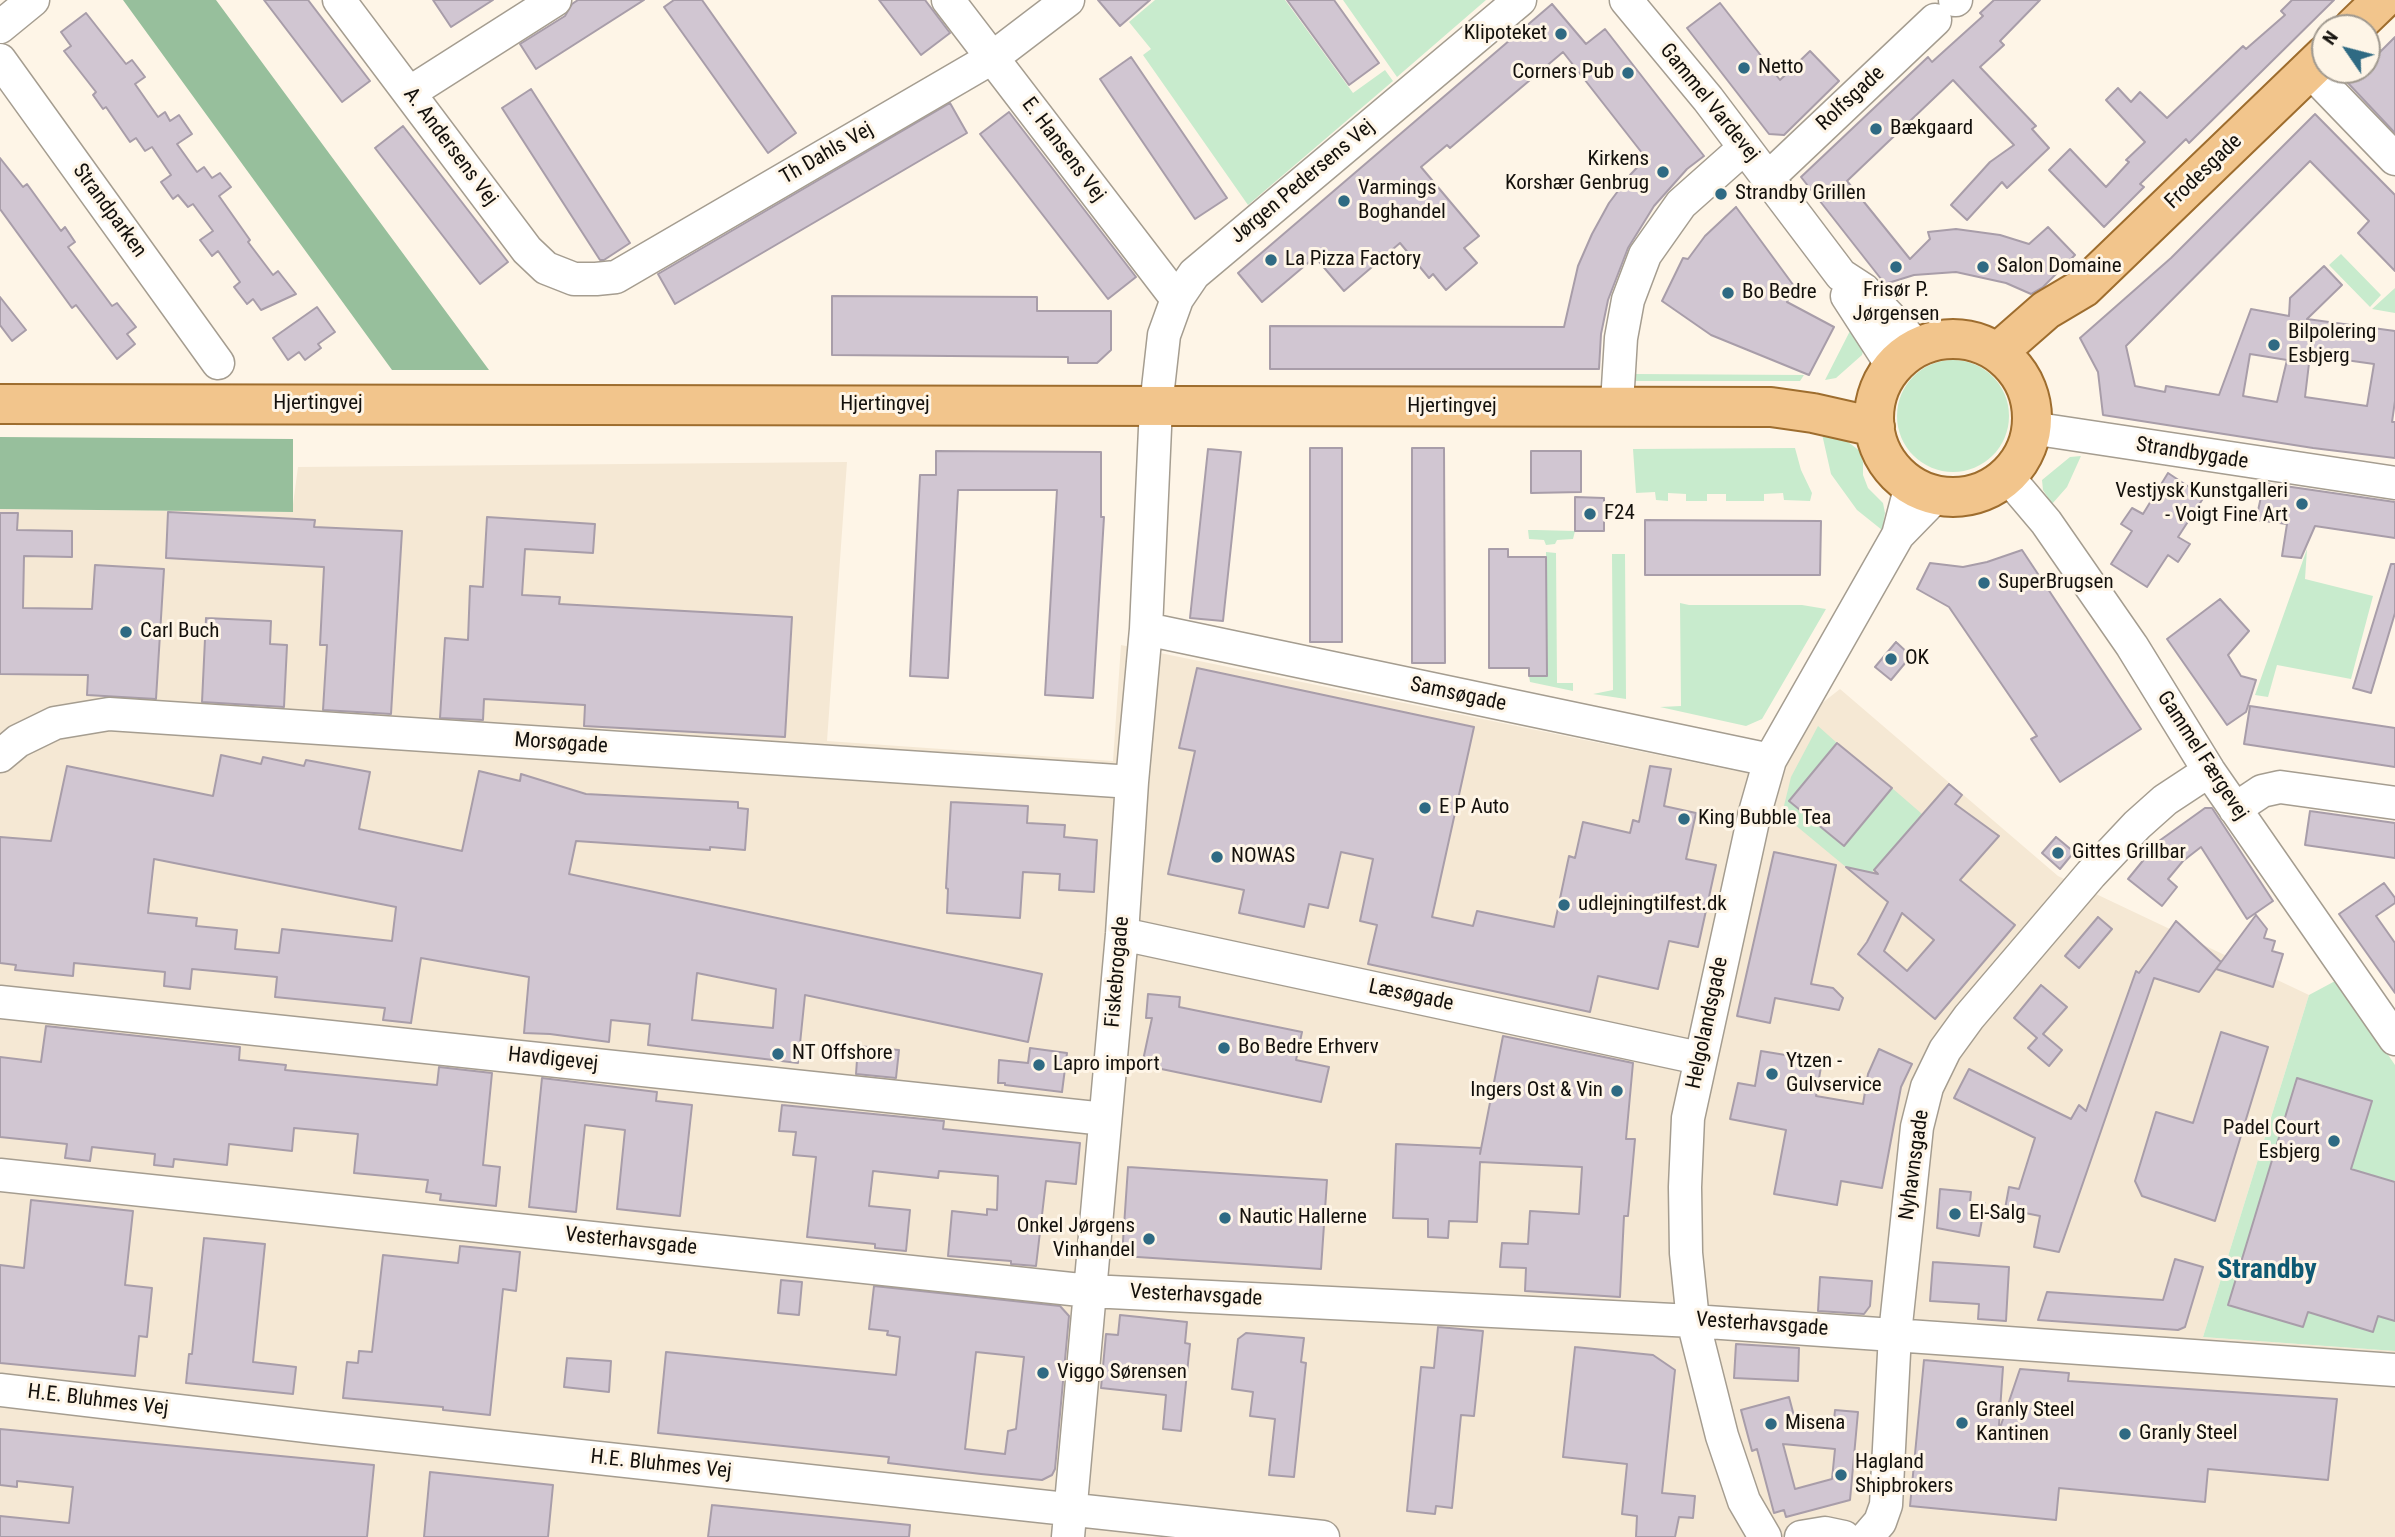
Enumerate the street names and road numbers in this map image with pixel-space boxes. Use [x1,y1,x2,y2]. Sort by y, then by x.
street label: Gammel Vardevej [1654,39,1764,167]
street label: Rolfsgade [1812,61,1890,137]
street label: A. Andersens Vej [397,83,503,211]
street label: E. Hansens Vej [1016,93,1110,207]
street label: Jørgen Pedersens Vej [1226,115,1380,249]
street label: Th Dahls Vej [776,117,878,191]
street label: Frodesgade [2160,129,2248,215]
street label: Strandparken [67,159,151,263]
street label: Hjertingvej [273,391,363,417]
street label: Hjertingvej [840,392,930,418]
street label: Hjertingvej [1407,394,1497,420]
street label: Strandbygade [2134,433,2250,475]
street label: Samsøgade [1408,673,1508,717]
street label: Gammel Færgevej [2151,687,2253,825]
street label: Morsøgade [513,728,609,760]
street label: Fiskebrogade [1101,915,1135,1029]
street label: Helgolandsgade [1682,955,1734,1091]
street label: Læsøgade [1366,975,1456,1017]
street label: Havdigevej [507,1043,599,1077]
street label: Nyhavnsgade [1895,1108,1935,1222]
street label: Vesterhavsgade [564,1223,698,1261]
street label: Vesterhavsgade [1129,1280,1263,1312]
street label: Vesterhavsgade [1695,1308,1829,1342]
street label: H.E. Bluhmes Vej [26,1380,170,1422]
street label: H.E. Bluhmes Vej [589,1445,733,1485]

